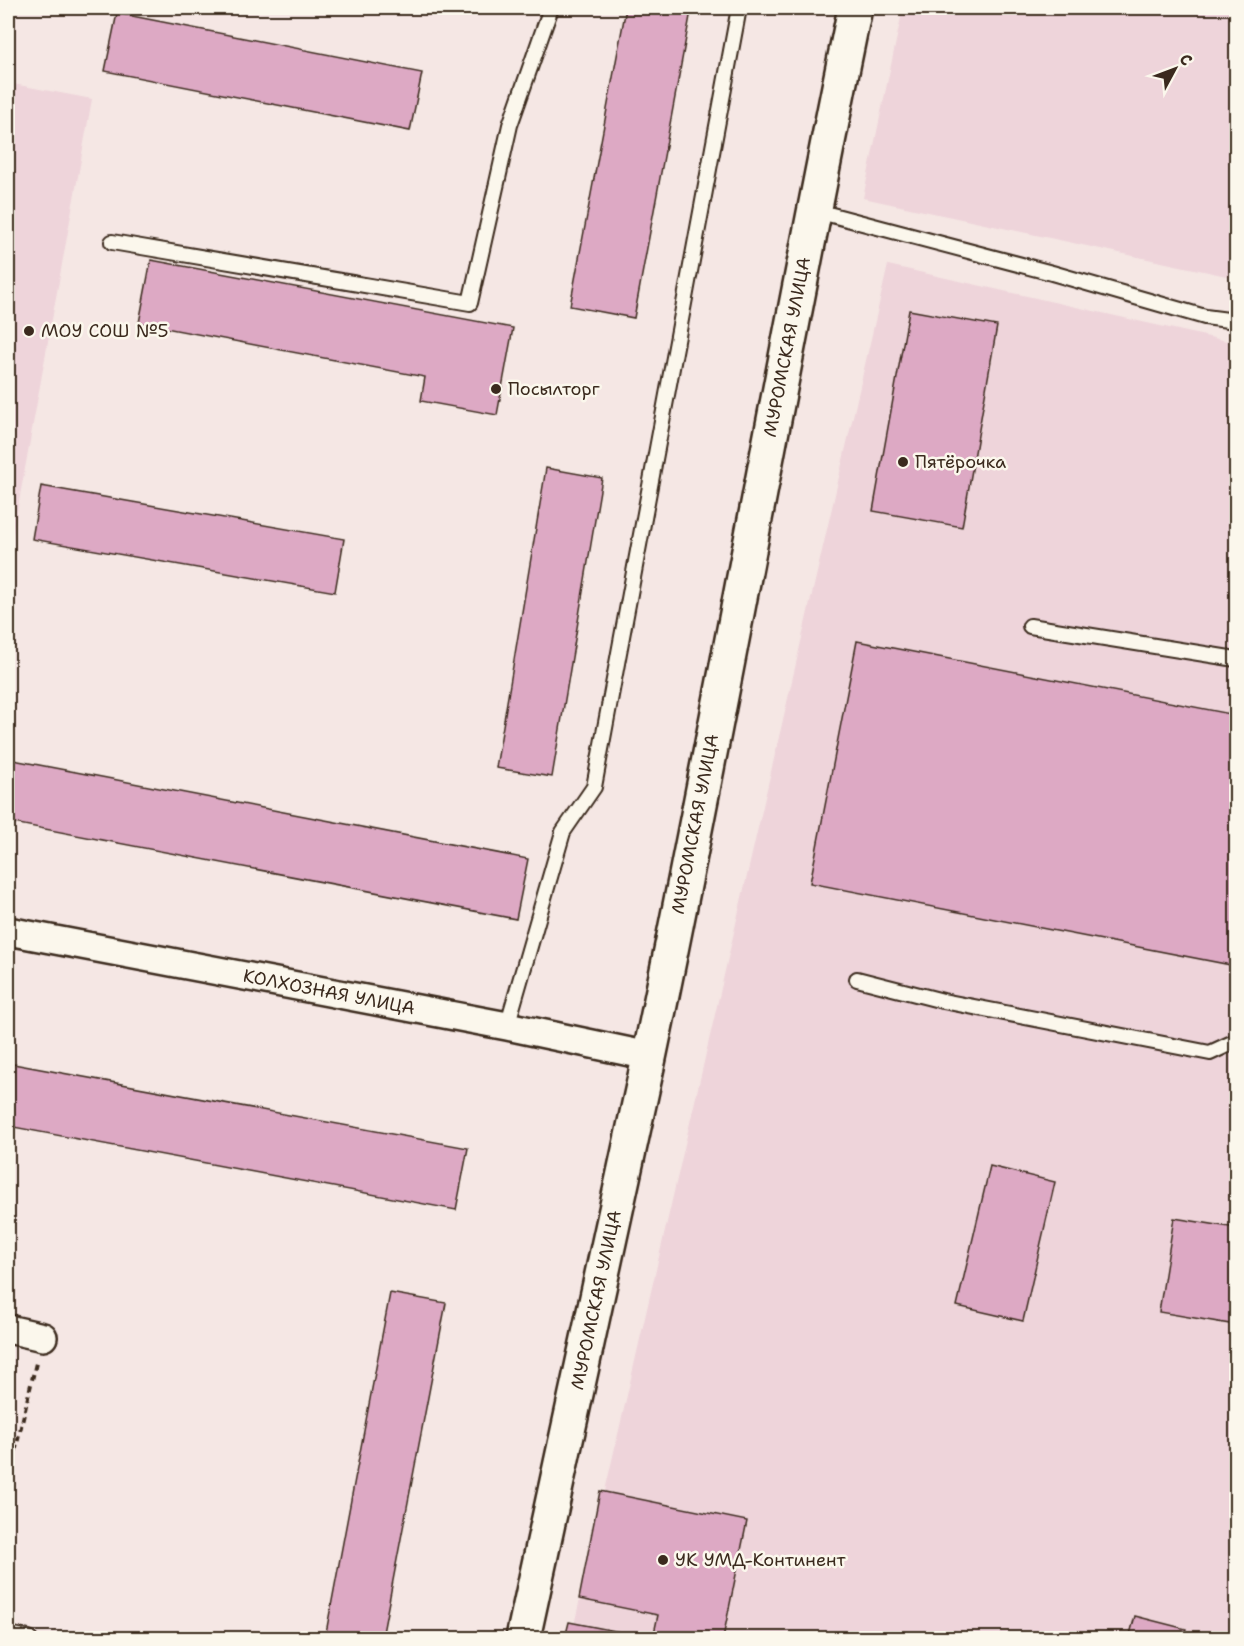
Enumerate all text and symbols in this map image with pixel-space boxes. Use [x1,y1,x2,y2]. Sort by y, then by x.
north arrow [1145,39,1205,99]
text: С [1175,49,1197,70]
street label: МУРОМСКАЯ УЛИЦА [758,255,816,439]
place label: МОУ СОШ №5 [41,319,168,343]
marker: МОУ СОШ №5 [22,324,36,338]
place label: Посылторг [508,377,600,401]
marker: Посылторг [489,382,503,396]
place label: Пятёрочка [915,450,1006,474]
marker: Пятёрочка [896,455,910,469]
street label: МУРОМСКАЯ УЛИЦА [666,732,724,916]
street label: КОЛХОЗНАЯ УЛИЦА [241,964,417,1020]
street label: МУРОМСКАЯ УЛИЦА [565,1208,627,1392]
place label: УК УМД-Континент [675,1548,847,1572]
marker: УК УМД-Континент [656,1553,670,1567]

